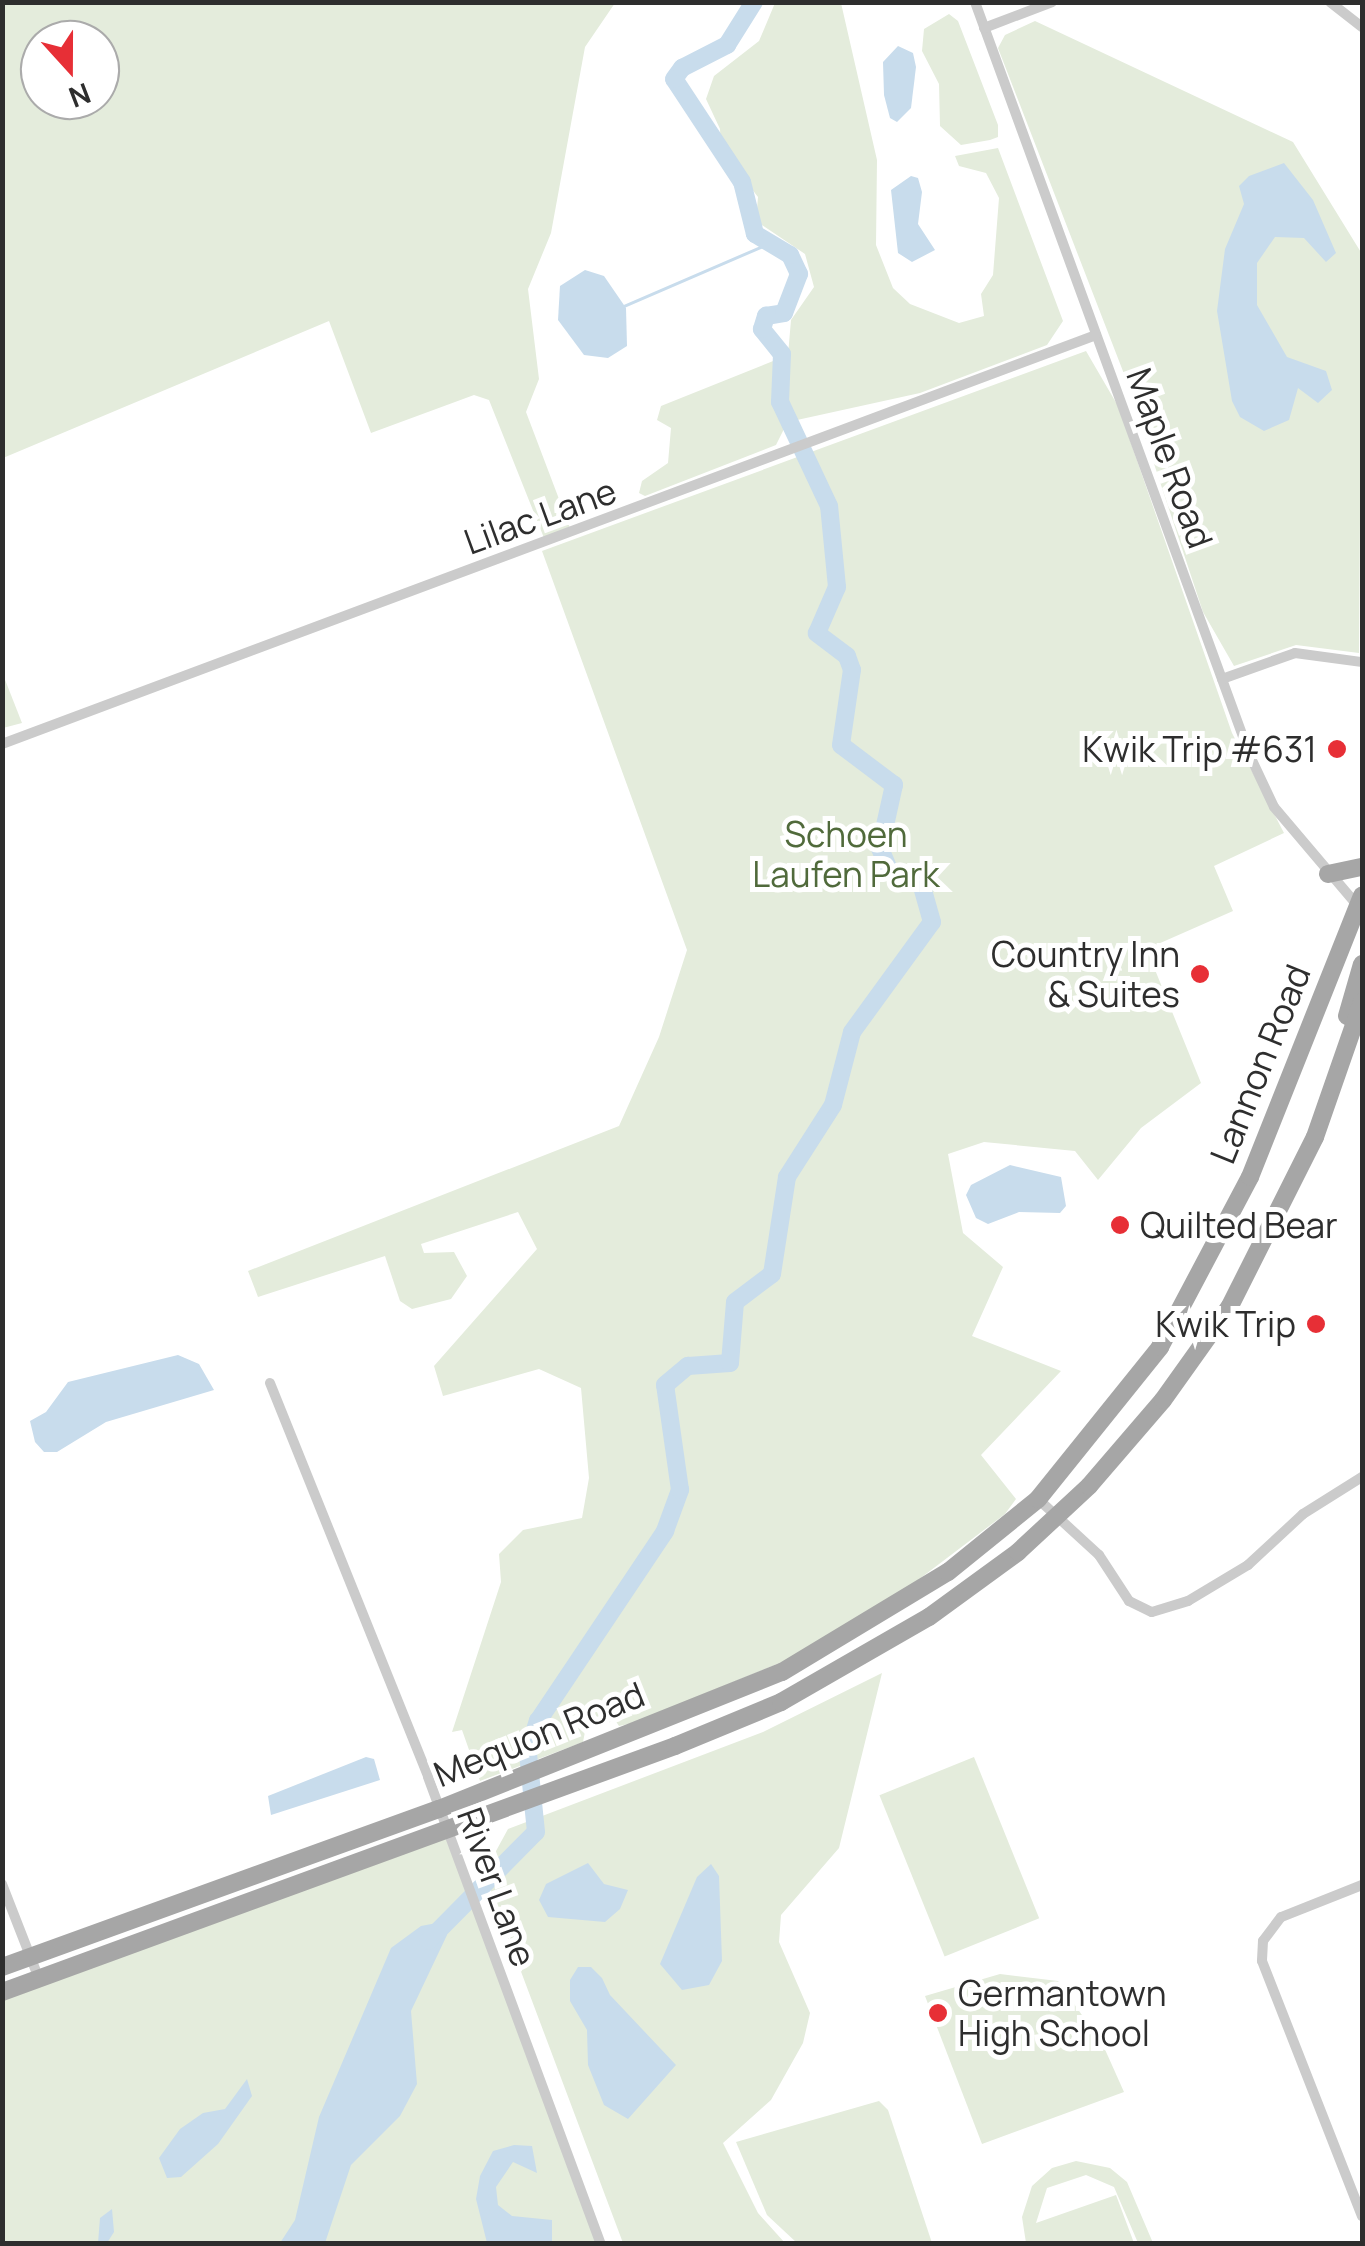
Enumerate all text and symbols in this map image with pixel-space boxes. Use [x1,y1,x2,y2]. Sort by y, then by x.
north arrow [20,20,120,120]
text: N [64,75,96,117]
street label: Maple Road [1118,362,1222,554]
street label: Lilac Lane [458,469,622,563]
place label: Kwik Trip #631 [1082,728,1317,770]
marker: Kwik Trip #631 [1326,738,1348,760]
park label: Schoen Laufen Park [752,813,940,895]
place label: Country Inn & Suites [991,933,1180,1015]
street label: Lannon Road [1201,959,1319,1169]
marker: Country Inn & Suites [1189,963,1211,985]
place label: Quilted Bear [1140,1204,1338,1246]
marker: Quilted Bear [1109,1214,1131,1236]
place label: Kwik Trip [1155,1303,1296,1345]
marker: Kwik Trip [1305,1313,1327,1335]
street label: Mequon Road [428,1673,650,1795]
street label: River Lane [449,1802,545,1972]
place label: Germantown High School [958,1972,1167,2054]
marker: Germantown High School [927,2002,949,2024]

